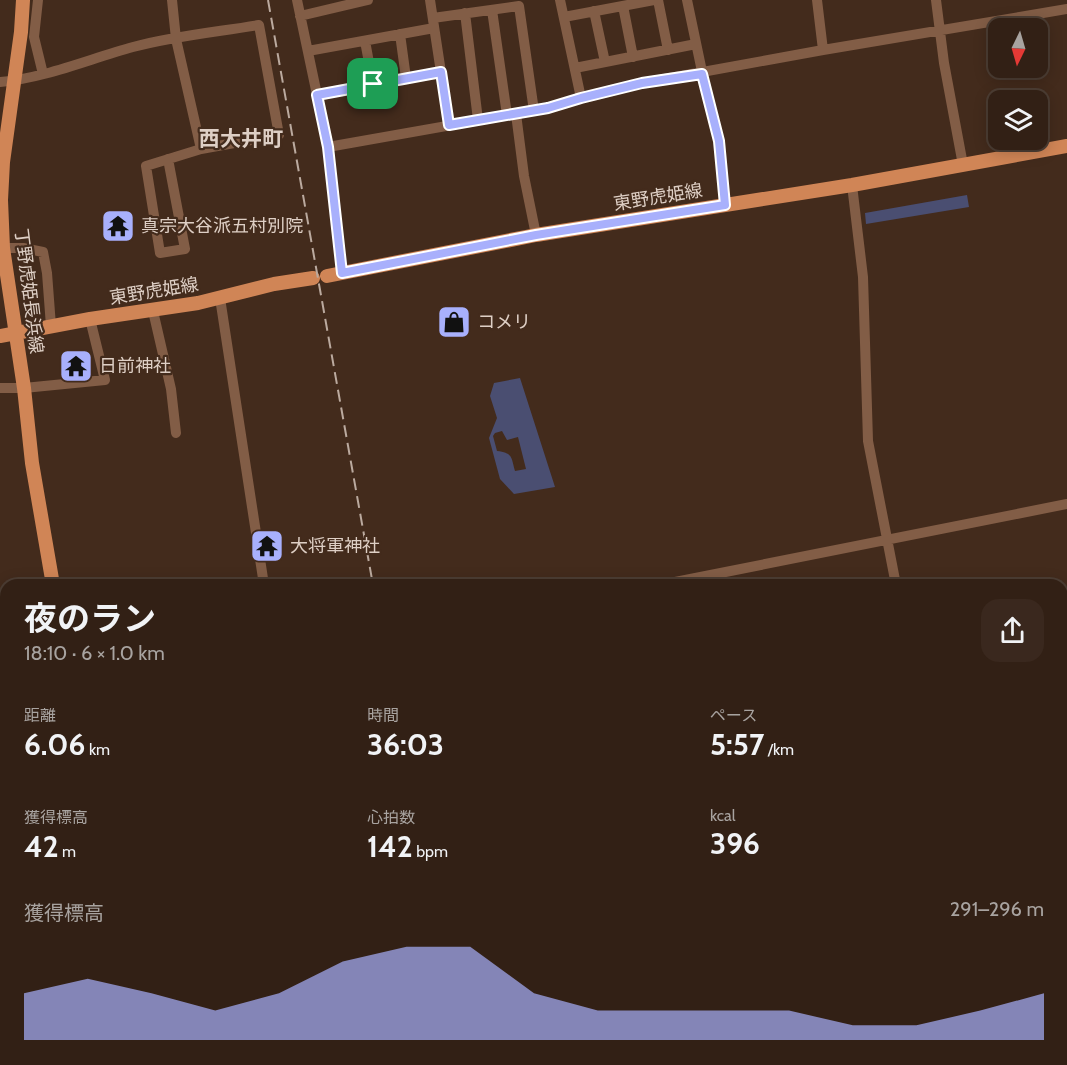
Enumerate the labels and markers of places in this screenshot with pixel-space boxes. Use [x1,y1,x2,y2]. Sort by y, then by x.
pin [347,58,398,109]
temple icon: 真宗大谷派五村別院 [100,208,136,244]
place label: 真宗大谷派五村別院 [141,215,303,237]
shop icon: コメリ [436,304,472,340]
place label: コメリ [477,311,531,333]
temple icon: 日前神社 [58,348,94,384]
place label: 日前神社 [99,355,171,377]
temple icon: 大将軍神社 [249,528,285,564]
place label: 大将軍神社 [290,535,380,557]

